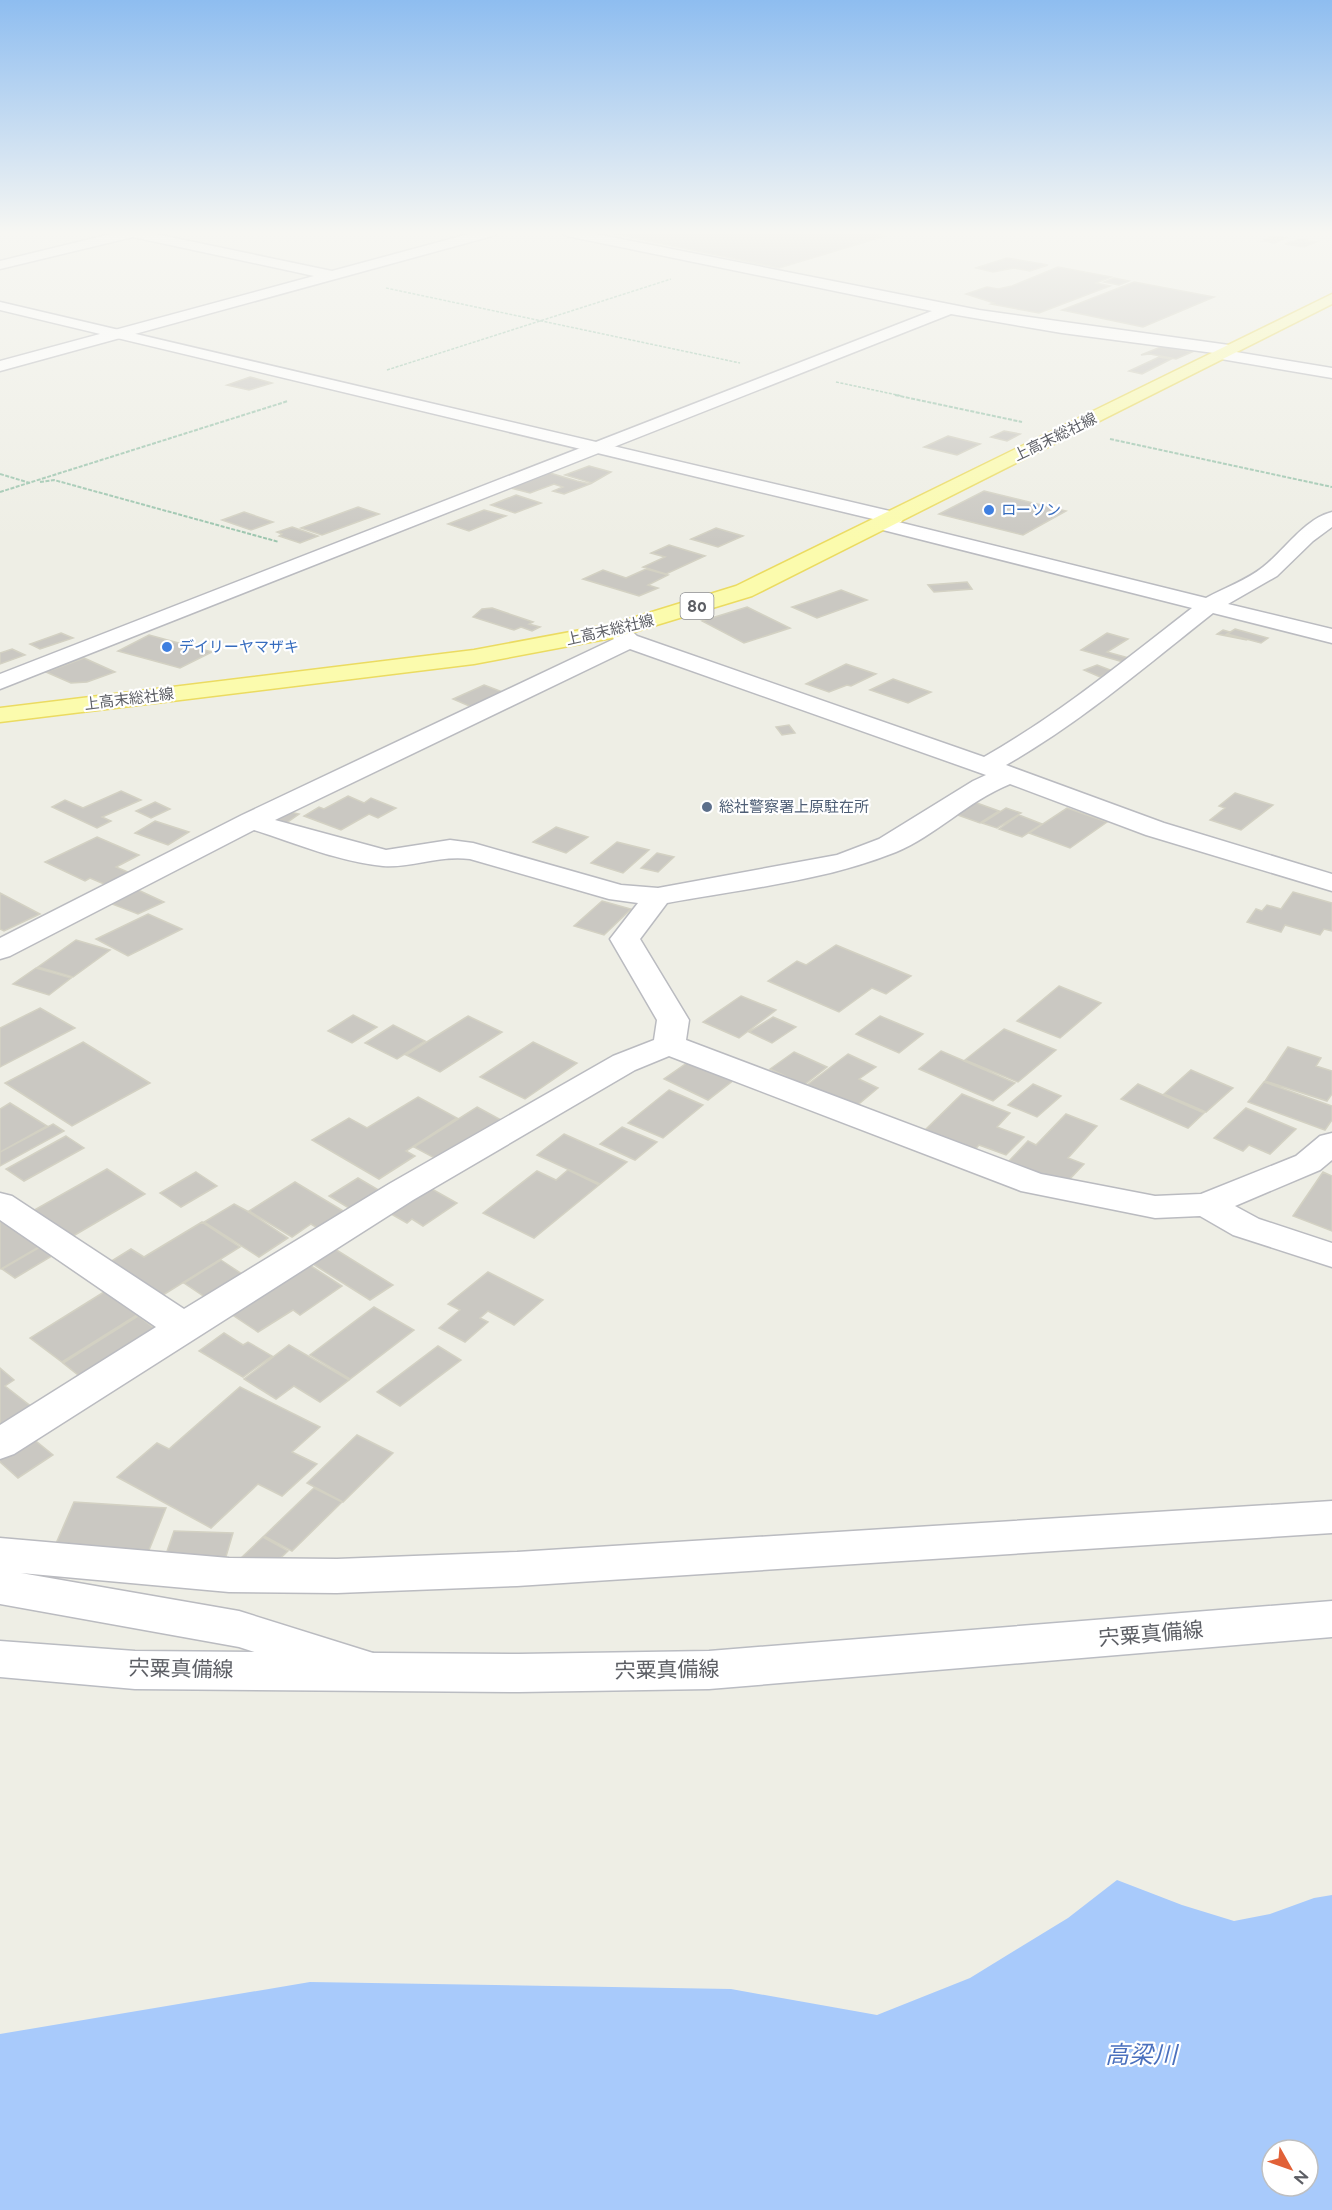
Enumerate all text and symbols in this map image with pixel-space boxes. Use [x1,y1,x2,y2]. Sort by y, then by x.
street label: 上高末総社線 [1011,409,1099,465]
place label: ローソン [1001,501,1061,519]
marker: ローソン [982,503,996,517]
road number: 80 [680,593,714,619]
street label: 上高末総社線 [564,611,656,649]
place label: デイリーヤマザキ [179,638,299,656]
marker: デイリーヤマザキ [160,640,174,654]
street label: 上高末総社線 [83,685,175,713]
place label: 総社警察署上原駐在所 [719,798,869,816]
marker: 総社警察署上原駐在所 [700,800,714,814]
street label: 宍粟真備線 [1098,1616,1204,1651]
street label: 宍粟真備線 [128,1655,234,1682]
street label: 宍粟真備線 [614,1656,720,1683]
water label: 高梁川 [1105,2040,1180,2069]
north arrow [1260,2138,1320,2198]
text: N [1290,2167,1312,2188]

